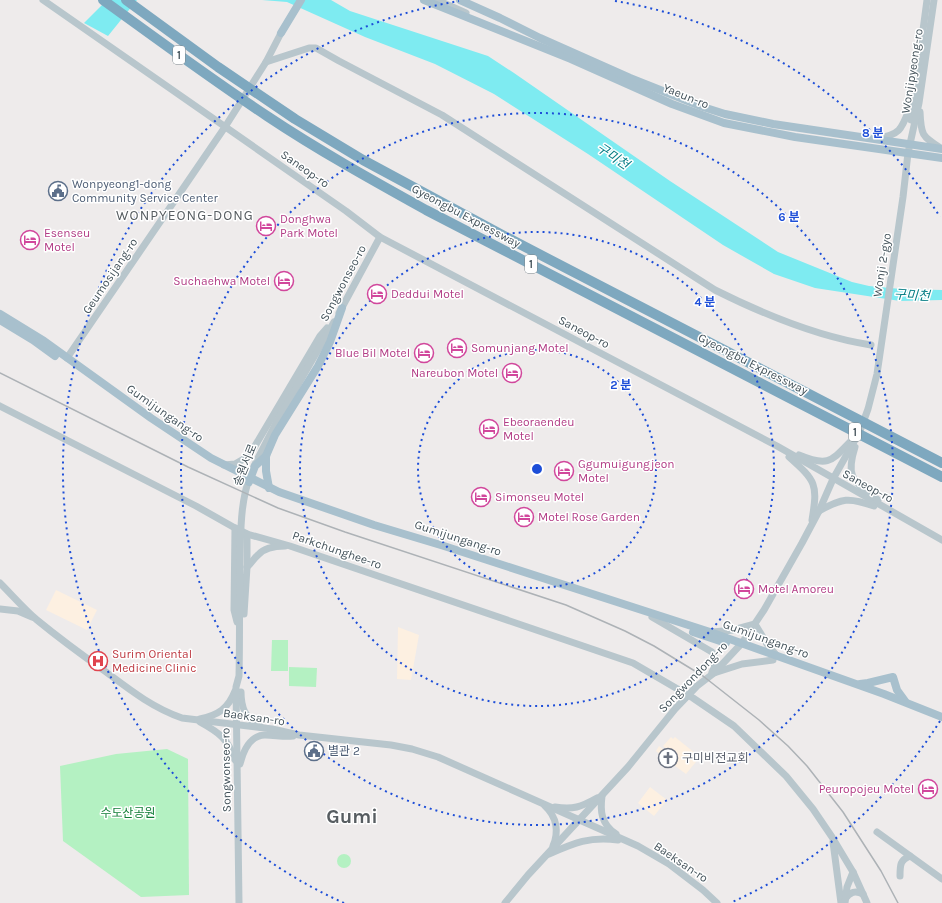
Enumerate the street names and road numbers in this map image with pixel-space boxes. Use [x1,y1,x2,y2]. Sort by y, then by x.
street label: Wonjipyeong-ro [898,27,926,115]
road number: 1 [173,46,185,64]
street label: Yaeun-ro [661,80,711,112]
street label: Saneop-ro [278,147,332,191]
street label: Gyeongbu Expressway [409,181,523,251]
street label: Wonji 2-gyo [870,232,894,298]
street label: Geumosijang-ro [80,235,140,317]
street label: Songwonseo-ro [317,242,369,324]
road number: 1 [525,255,537,273]
street label: Saneop-ro [556,313,612,351]
street label: Gyeongbu Expressway [696,330,811,398]
street label: Gumijungang-ro [124,381,206,445]
road number: 1 [849,423,861,441]
street label: 송원서로 [230,442,260,488]
street label: Saneop-ro [840,466,896,506]
street label: Gumijungang-ro [413,517,503,559]
street label: Parkchunghee-ro [290,528,384,572]
street label: Gumijungang-ro [721,617,811,661]
street label: Songwondong-ro [656,639,730,715]
street label: Baeksan-ro [222,706,286,728]
street label: Songwonseo-ro [218,728,234,812]
street label: Baeksan-ro [651,839,711,885]

